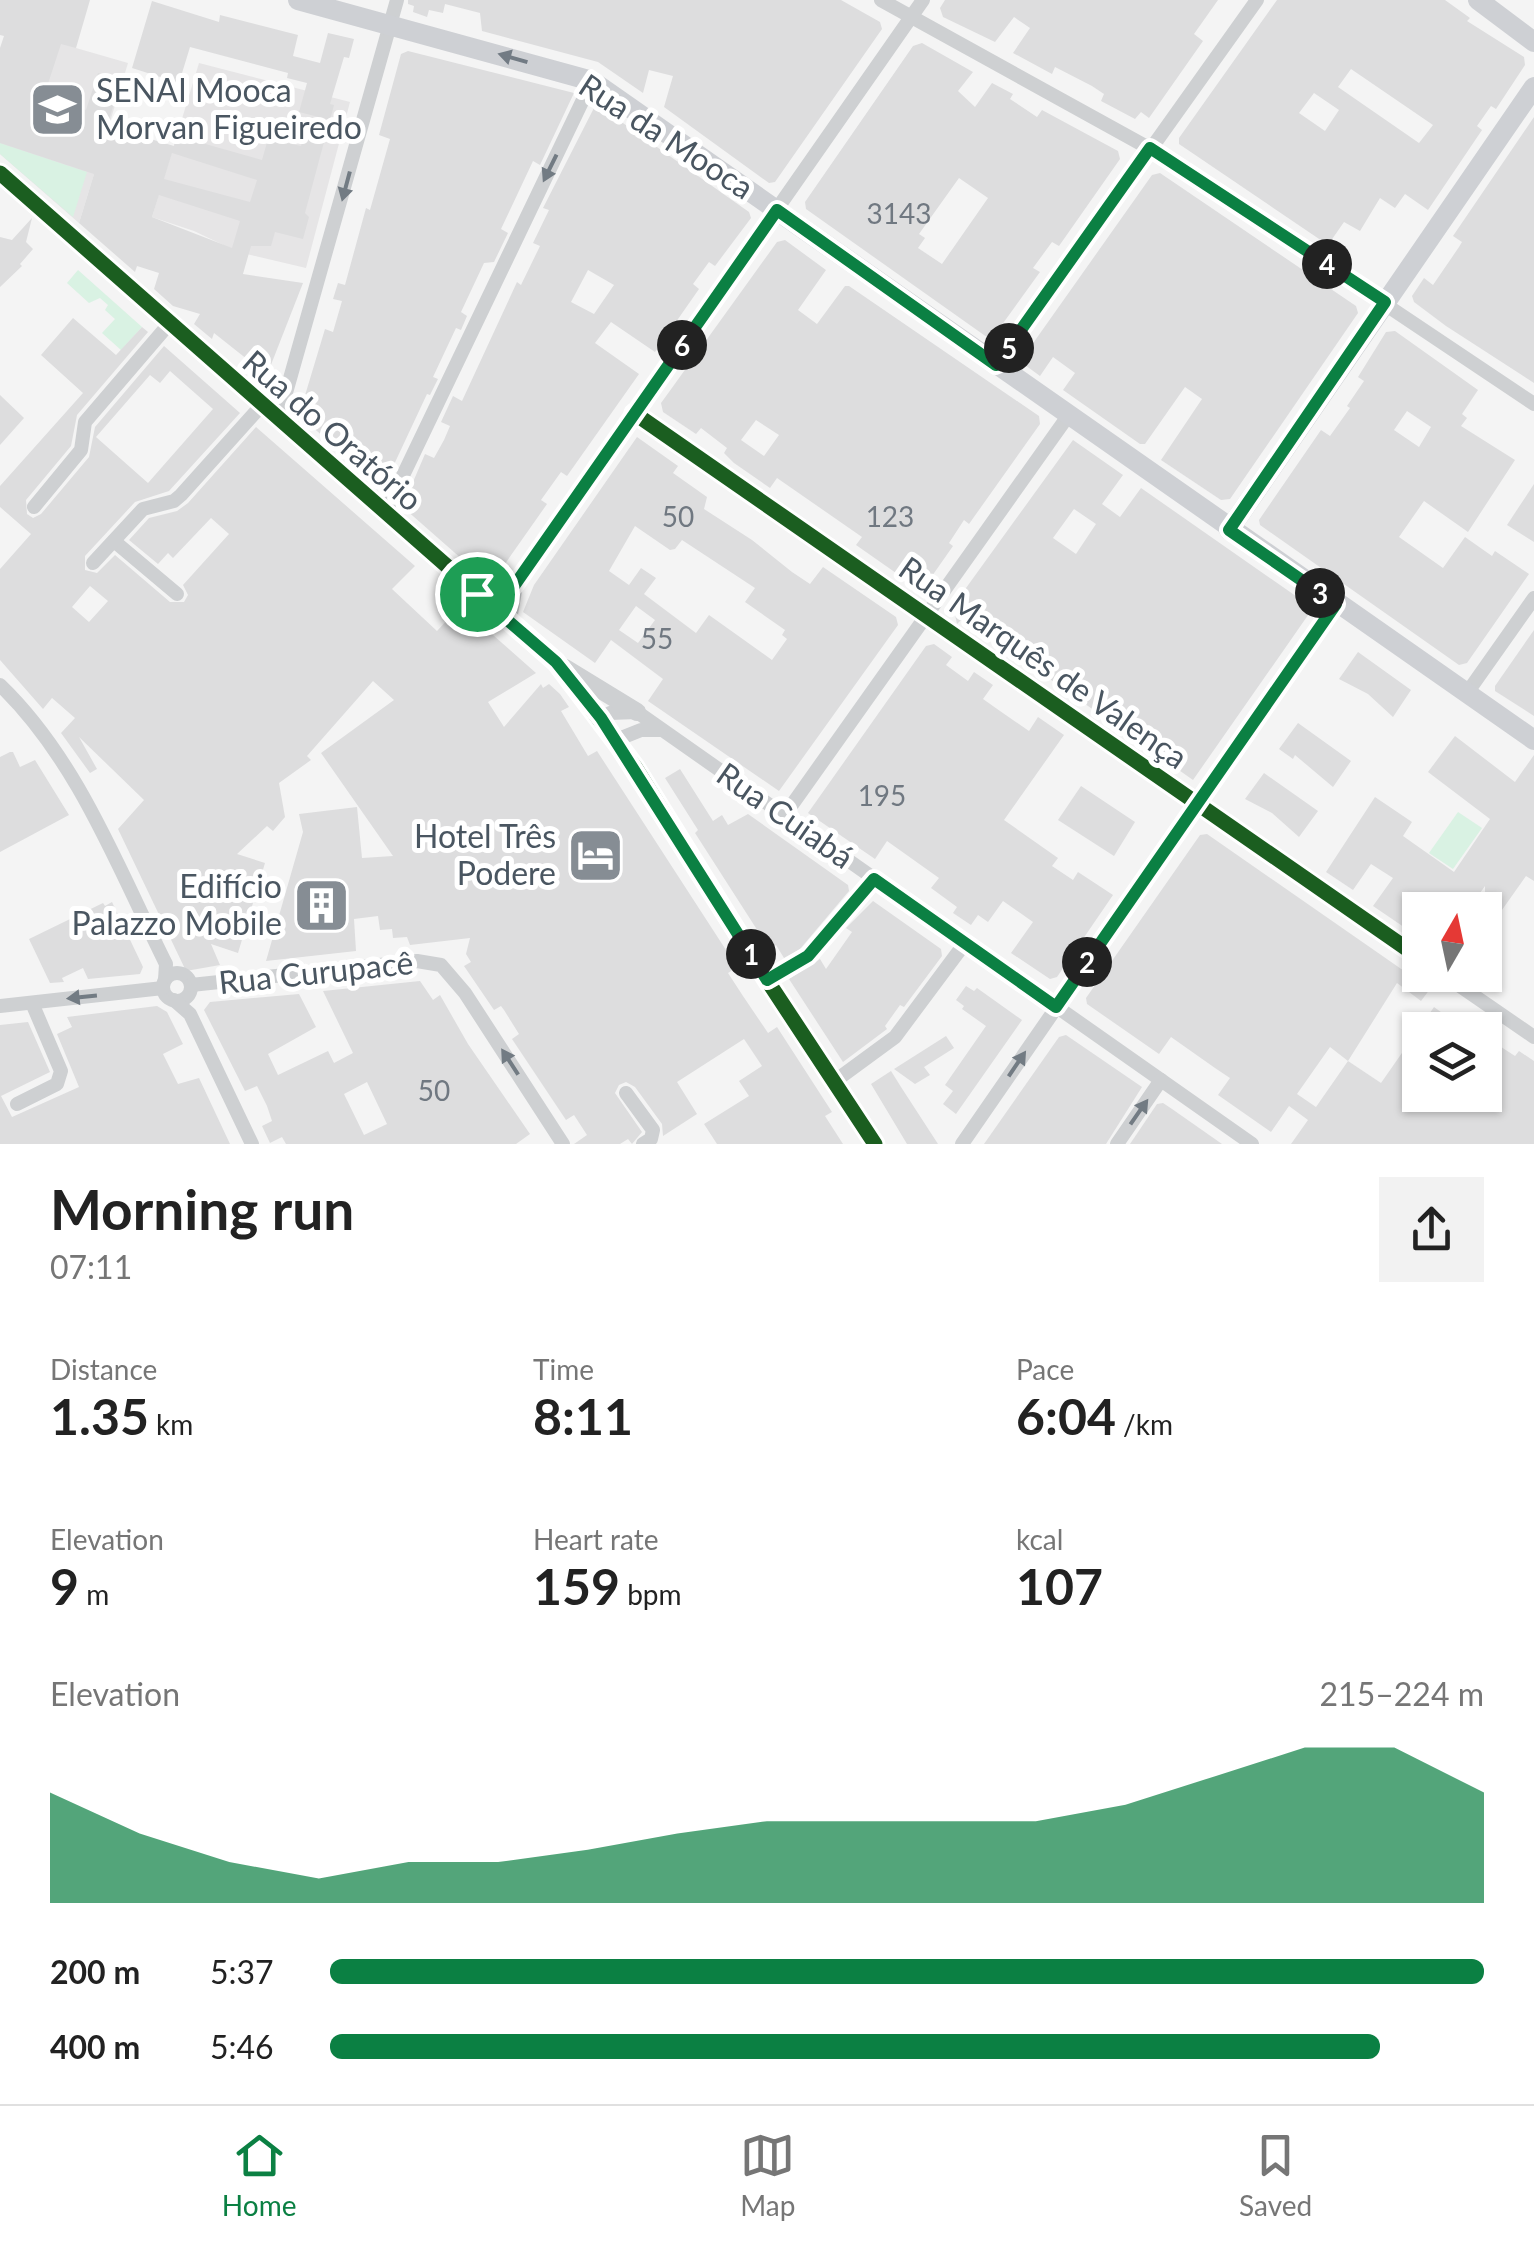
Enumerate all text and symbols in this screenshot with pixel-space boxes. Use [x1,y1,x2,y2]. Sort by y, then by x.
one-way arrow [497,49,528,65]
street label: Rua da Mooca [572,65,761,207]
place label: SENAI Mooca Morvan Figueiredo [96,70,362,146]
school or university icon: SENAI Mooca Morvan Figueiredo [27,79,87,139]
one-way arrow [541,154,558,183]
one-way arrow [337,171,353,202]
house number: 3143 [867,196,931,230]
pin: 4 [1302,239,1352,289]
text: 4 [1319,247,1335,281]
pin: 6 [657,320,707,370]
pin: 5 [984,323,1034,373]
text: 6 [674,328,690,362]
text: 5 [1001,331,1017,365]
street label: Rua do Oratório [235,341,431,518]
house number: 50 [662,499,694,533]
house number: 123 [866,499,914,533]
street label: Rua Marquês de Valença [892,547,1195,776]
pin [435,552,520,637]
icon: arrive [450,567,505,622]
pin: 3 [1295,568,1345,618]
text: 3 [1312,576,1328,610]
house number: 55 [641,621,673,655]
street label: Rua Cuiabá [710,754,862,876]
house number: 195 [858,778,906,812]
place label: Hotel Três Podere [414,816,556,892]
hotel icon: Hotel Três Podere [565,825,625,885]
place label: Edifício Palazzo Mobile [72,866,282,942]
building icon: Edifício Palazzo Mobile [291,875,351,935]
north arrow [1402,892,1502,992]
map controls [1402,892,1502,1112]
pin: 1 [726,929,776,979]
text: 1 [743,937,759,971]
pin: 2 [1062,937,1112,987]
street label: Rua Curupacê [217,942,415,1001]
text: 2 [1079,945,1095,979]
one-way arrow [65,989,97,1005]
button: layers [1402,1012,1502,1112]
one-way arrow [501,1048,519,1076]
one-way arrow [1007,1050,1026,1077]
house number: 50 [418,1073,450,1107]
one-way arrow [1129,1099,1148,1125]
text: Morning run [50,1176,354,1242]
button: share [1379,1177,1484,1282]
text: 07:11 [50,1247,132,1286]
text: Distance [50,1352,157,1386]
text: Time [533,1352,594,1386]
text: Pace [1016,1352,1074,1386]
text: 1.35 [50,1386,149,1446]
text: 8:11 [533,1386,633,1446]
text: 6:04 [1016,1386,1116,1446]
text: km [149,1407,193,1441]
text: /km [1116,1407,1173,1441]
text: Elevation [50,1522,164,1556]
text: Heart rate [533,1522,659,1556]
text: kcal [1016,1522,1063,1556]
text: 9 [50,1556,79,1616]
text: 159 [533,1556,620,1616]
text: 107 [1016,1556,1103,1616]
text: m [79,1577,109,1611]
text: bpm [620,1577,682,1611]
text: Elevation [50,1674,180,1713]
text: 215–224 m [1320,1674,1484,1713]
text: 200 m [50,1952,140,1991]
text: 5:37 [210,1952,274,1991]
text: 400 m [50,2027,140,2066]
text: 5:46 [210,2027,274,2066]
tab: Home [222,2128,296,2222]
tab: Map [740,2128,795,2222]
tab: Saved [1239,2128,1312,2222]

